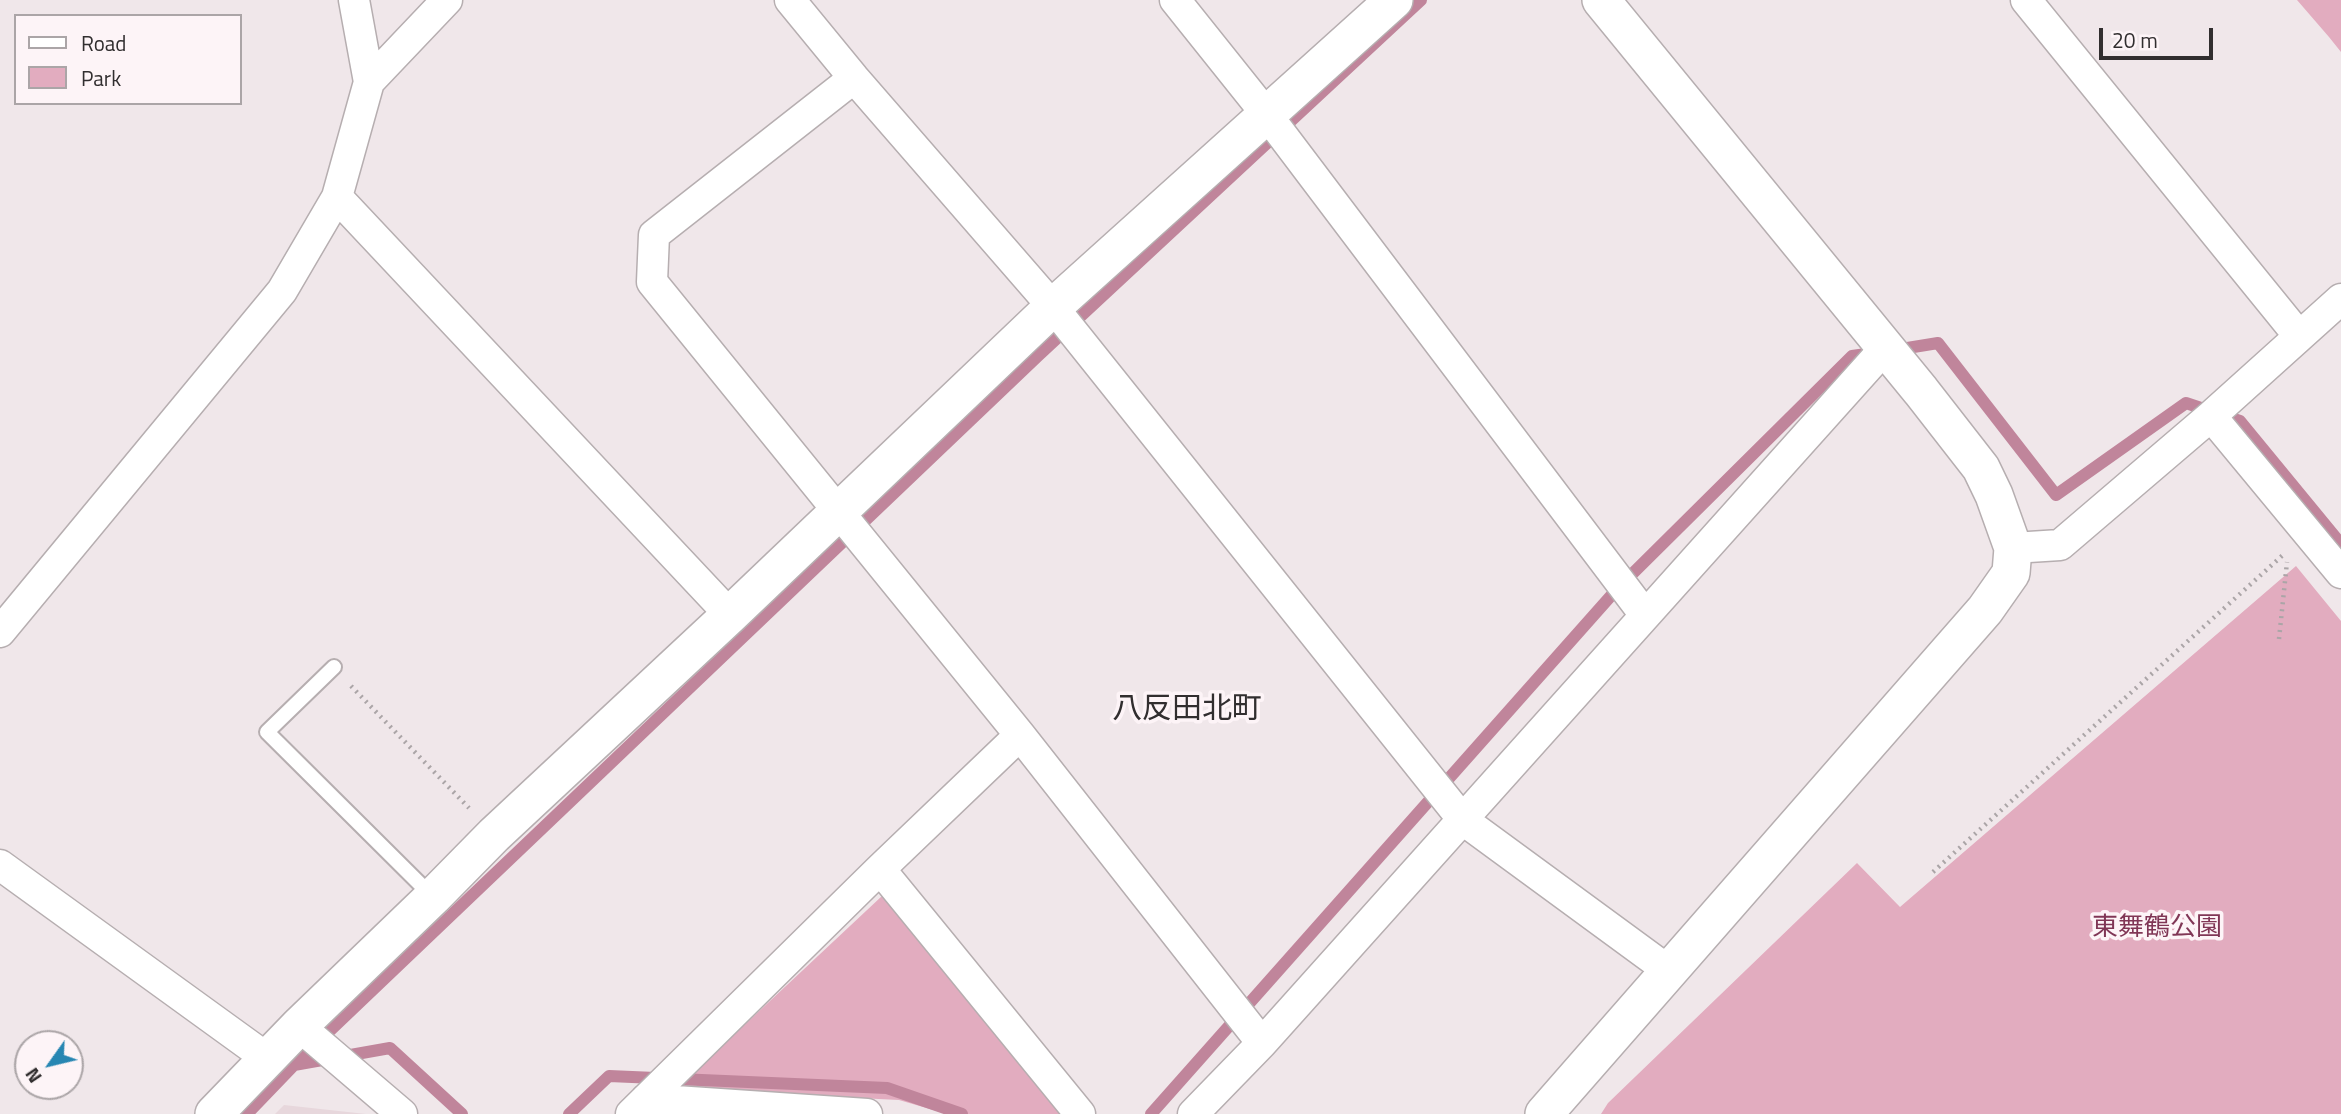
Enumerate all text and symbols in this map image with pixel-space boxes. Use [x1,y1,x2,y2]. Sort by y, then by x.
legend [14,14,242,105]
scale bar [2103,14,2217,58]
text: 20 m [2112,24,2158,56]
text: Road [81,27,126,59]
text: Park [81,62,121,94]
district label: 八反田北町 [1112,693,1262,729]
park label: 東舞鶴公園 [2092,913,2222,945]
north arrow [14,1030,84,1100]
text: N [17,1062,49,1089]

